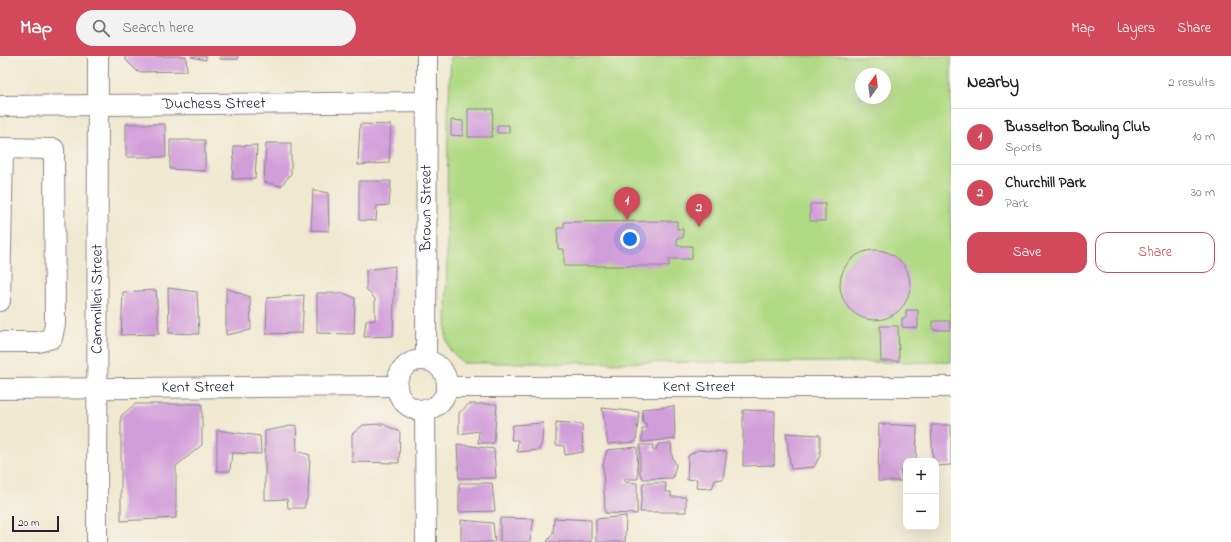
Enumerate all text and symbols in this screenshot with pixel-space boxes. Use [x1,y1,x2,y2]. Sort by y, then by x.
search box [76,10,356,46]
text: Map [20,15,52,42]
icon: search [90,17,112,39]
text: Search here [122,17,194,39]
text: Map [1071,18,1095,39]
text: Layers [1117,18,1155,39]
text: Share [1177,18,1211,39]
north arrow [855,68,891,104]
text: Nearby [967,70,1019,95]
text: 2 results [1168,73,1215,92]
street label: Duchess Street [161,92,266,116]
text: Busselton Bowling Club [1005,116,1150,138]
text: 1 [978,127,982,146]
text: 10 m [1192,127,1215,146]
text: Sports [1005,138,1042,157]
street label: Brown Street [414,164,439,252]
text: Churchill Park [1005,172,1086,194]
text: 2 [977,183,983,202]
text: 30 m [1191,183,1215,202]
pin: 1 [614,187,640,220]
pin: 2 [686,194,712,227]
text: Park [1005,194,1029,213]
your location [620,229,640,249]
button: Save [967,232,1087,273]
button: Share [1095,232,1215,273]
street label: Cammilleri Street [85,243,110,354]
street label: Kent Street [162,375,235,400]
street label: Kent Street [663,375,736,399]
map controls [903,458,939,530]
button: + [903,458,939,494]
button: − [903,494,939,530]
scale bar [12,514,59,533]
text: 20 m [18,515,40,531]

